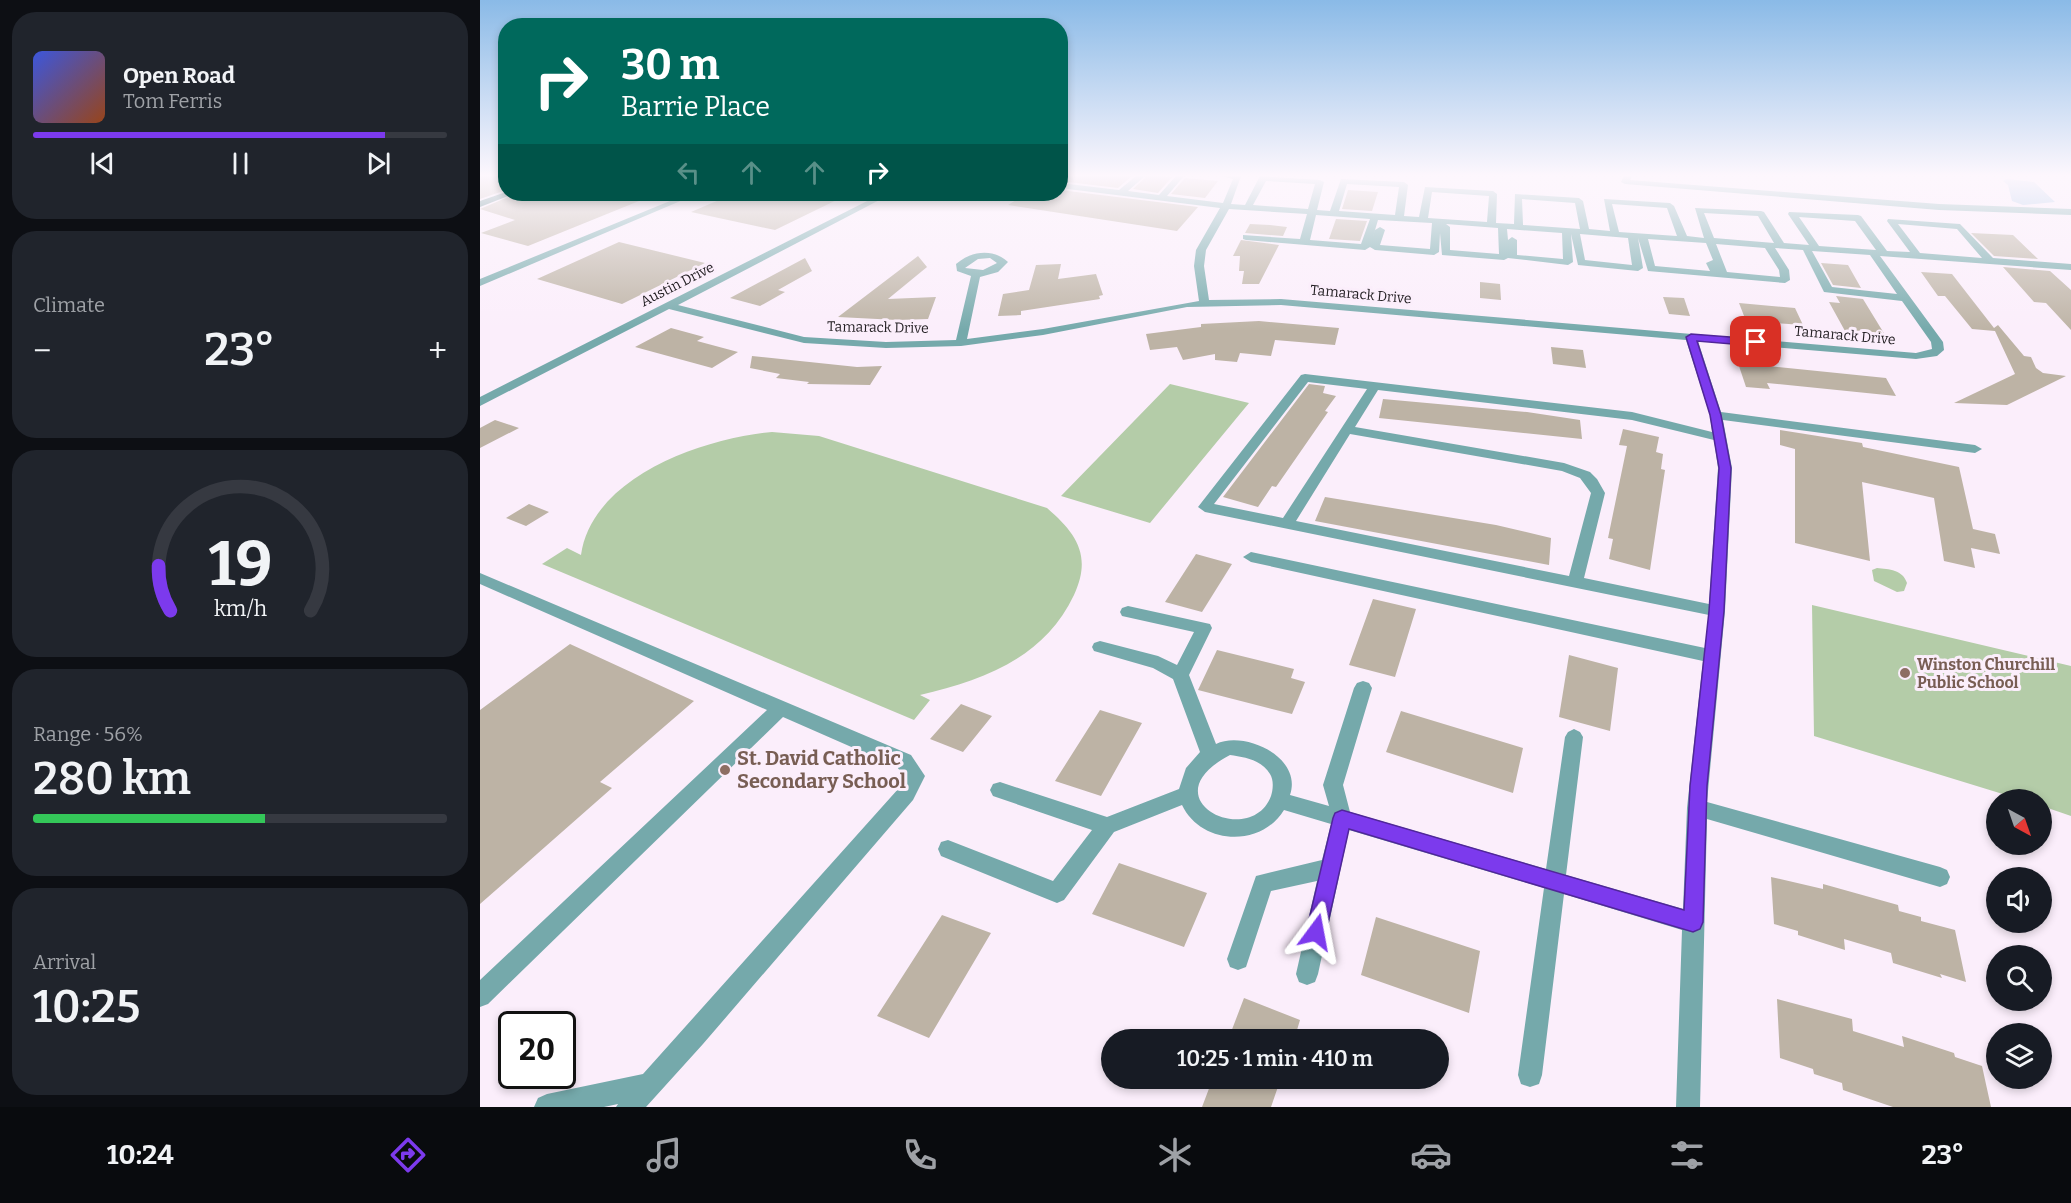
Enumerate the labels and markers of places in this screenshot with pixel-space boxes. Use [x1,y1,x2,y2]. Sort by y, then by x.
pin [1730,316,1781,367]
place label: Winston Churchill Public School [1917,655,2055,692]
marker: Winston Churchill Public School [1898,666,1912,680]
place label: St. David Catholic Secondary School [737,746,906,793]
marker: St. David Catholic Secondary School [718,763,732,777]

